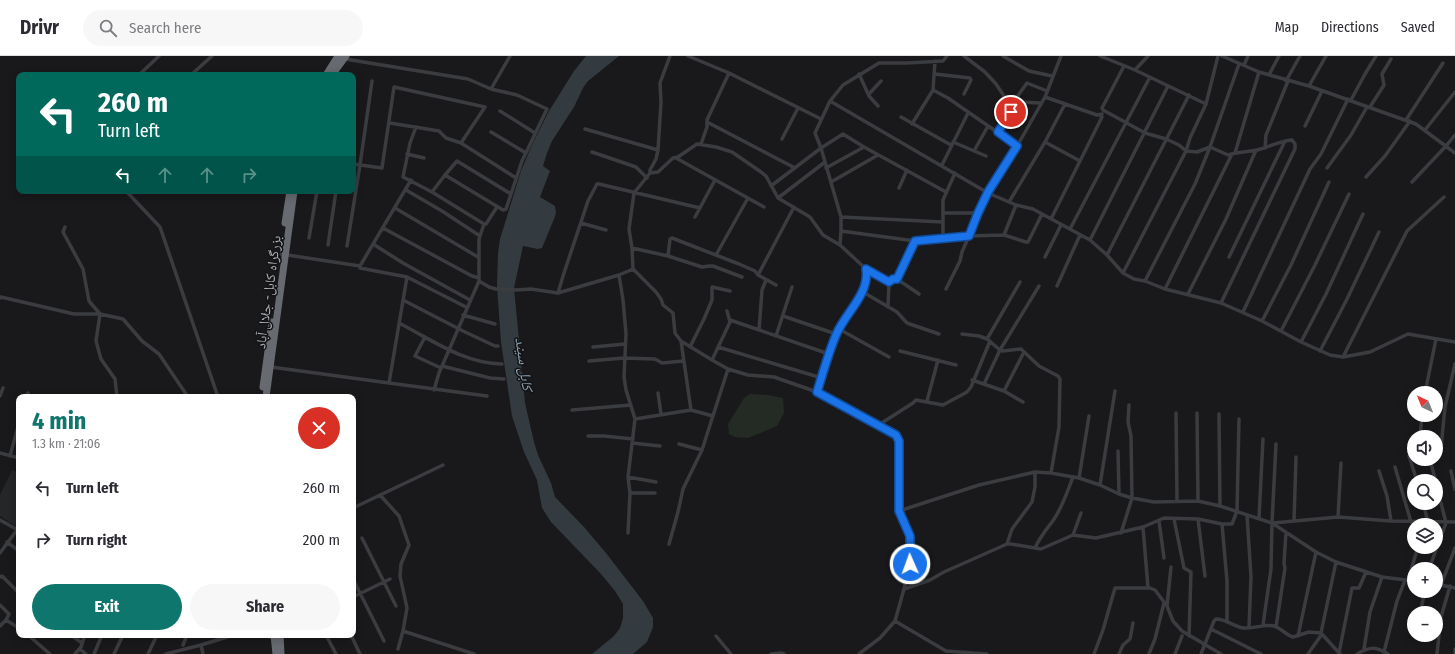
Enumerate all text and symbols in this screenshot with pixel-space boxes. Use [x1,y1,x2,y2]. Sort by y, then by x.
search box [83,10,363,46]
text: Drivr [20,16,59,39]
icon: search [97,17,119,39]
text: Search here [129,19,201,37]
text: Map [1275,19,1299,36]
text: Directions [1321,19,1379,36]
text: Saved [1401,19,1435,36]
text: 260 m [98,86,168,119]
icon: left [32,88,84,140]
pin [994,95,1028,129]
icon: arrive [1000,101,1022,123]
text: Turn left [98,120,160,142]
icon: left [112,164,134,186]
icon: ahead [154,164,176,186]
icon: ahead [196,164,218,186]
icon: right [238,164,260,186]
street label: بزرگراه کابل- جلال آباد [252,234,285,350]
water label: کابل سيند [511,336,537,394]
north arrow [1407,386,1443,422]
map controls [1407,386,1443,642]
text: 4 min [32,407,86,435]
button: close [298,407,340,449]
button: sound [1407,430,1443,466]
text: 1.3 km · 21:06 [32,436,100,451]
button: search [1407,474,1443,510]
icon: left [32,477,54,499]
text: Turn left [66,479,119,497]
text: 260 m [303,479,340,497]
button: layers [1407,518,1443,554]
icon: right [32,529,54,551]
text: Turn right [66,531,127,549]
text: 200 m [303,531,340,549]
position arrow [889,543,931,585]
button: + [1407,562,1443,598]
button: Exit [32,584,182,630]
button: Share [190,584,340,630]
button: − [1407,606,1443,642]

